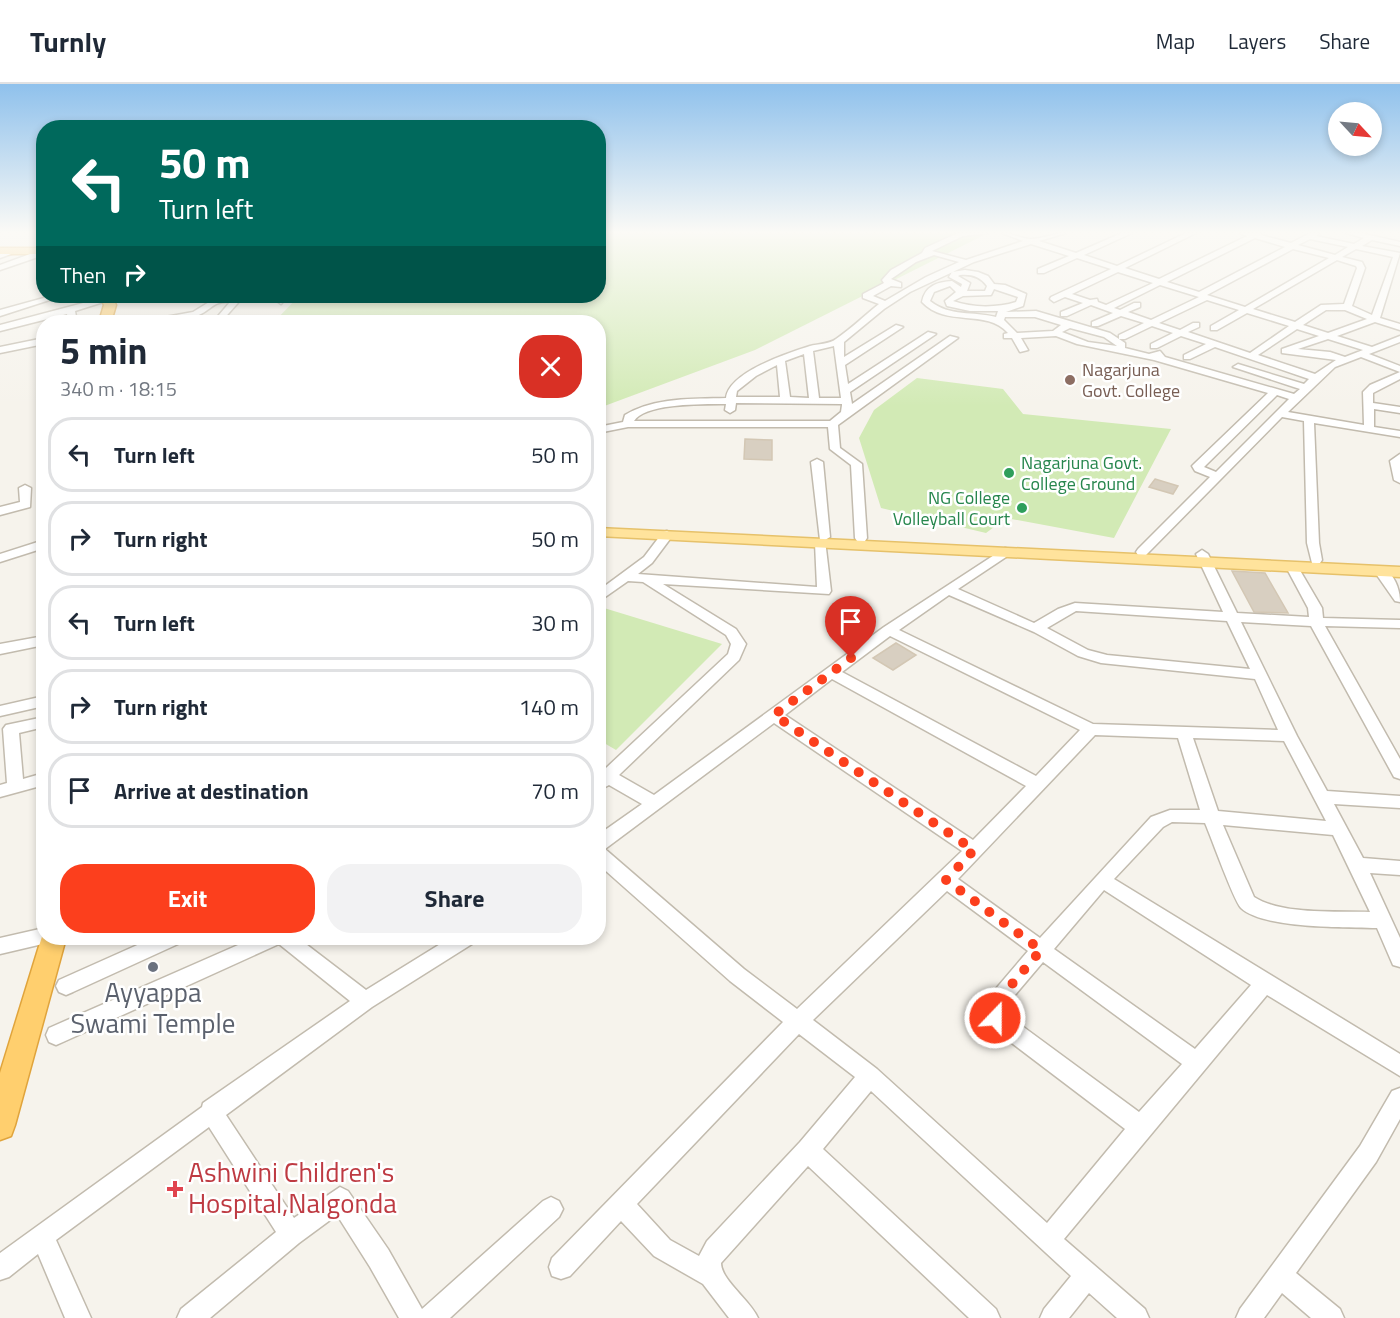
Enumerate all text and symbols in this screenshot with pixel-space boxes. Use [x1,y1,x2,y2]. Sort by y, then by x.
text: Turnly [30,20,106,63]
text: Map [1156,25,1195,57]
text: Layers [1228,25,1286,57]
text: Share [1319,25,1370,57]
north arrow [1328,102,1382,156]
map controls [1328,102,1382,156]
text: 50 m [159,130,251,194]
icon: left [60,144,138,222]
text: Turn left [159,188,253,229]
text: Then [60,258,106,292]
icon: right [118,258,151,291]
text: 5 min [60,323,147,378]
button: close [519,335,582,398]
place label: Nagarjuna Govt. College [1082,356,1180,404]
text: 340 m · 18:15 [60,373,177,404]
marker: Nagarjuna Govt. College [1063,373,1077,387]
icon: left [63,438,96,471]
text: Turn left [114,438,195,472]
text: 50 m [531,438,579,472]
place label: Nagarjuna Govt. College Ground [1021,449,1142,497]
marker: Nagarjuna Govt. College Ground [1002,466,1016,480]
place label: NG College Volleyball Court [893,484,1011,532]
marker: NG College Volleyball Court [1015,501,1029,515]
icon: right [63,522,96,555]
text: Turn right [114,522,208,556]
text: 50 m [531,522,579,556]
pin [825,596,876,658]
icon: arrive [834,605,867,638]
icon: left [63,606,96,639]
text: Turn left [114,606,195,640]
text: 30 m [531,606,579,640]
icon: right [63,690,96,723]
text: Turn right [114,690,208,724]
text: 140 m [519,690,579,724]
icon: arrive [63,774,96,807]
text: Arrive at destination [114,774,309,808]
text: 70 m [531,774,579,808]
button: Exit [60,864,315,933]
button: Share [327,864,582,933]
marker: Ayyappa Swami Temple [146,960,160,974]
place label: Ayyappa Swami Temple [71,971,235,1043]
position arrow [963,986,1027,1050]
place label: Ashwini Children's Hospital,Nalgonda [188,1151,397,1223]
marker: Ashwini Children's Hospital,Nalgonda [166,1180,184,1198]

